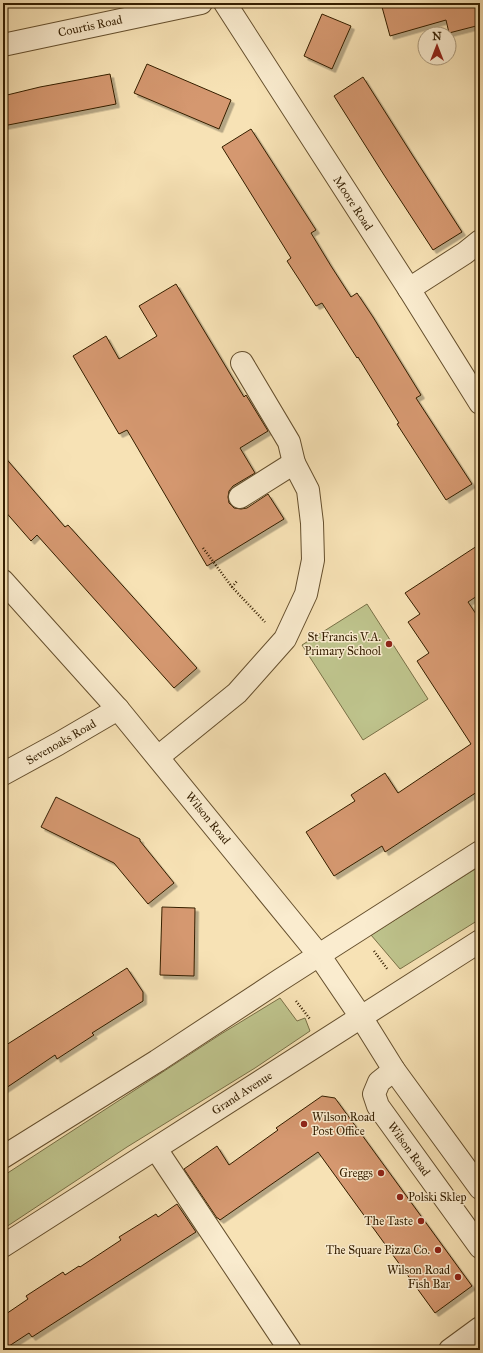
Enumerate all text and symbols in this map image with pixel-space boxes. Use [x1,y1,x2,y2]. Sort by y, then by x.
street label: Courtis Road [57,12,123,40]
north arrow [417,26,457,66]
text: N [432,30,442,43]
street label: Moore Road [330,173,376,233]
place label: St Francis V.A. Primary School [304,630,382,658]
marker: St Francis V.A. Primary School [384,639,394,649]
street label: Sevenoaks Road [24,716,98,768]
street label: Wilson Road [183,789,233,847]
street label: Grand Avenue [209,1068,275,1118]
place label: Wilson Road Post Office [312,1110,375,1138]
marker: Wilson Road Post Office [299,1119,309,1129]
street label: Wilson Road [385,1119,433,1179]
place label: Greggs [339,1166,373,1181]
marker: Greggs [376,1168,386,1178]
place label: Polski Sklep [408,1190,466,1204]
marker: Polski Sklep [395,1192,405,1202]
place label: The Taste [364,1214,413,1228]
marker: The Taste [416,1216,426,1226]
place label: The Square Pizza Co. [326,1243,430,1258]
marker: The Square Pizza Co. [433,1245,443,1255]
place label: Wilson Road Fish Bar [387,1263,450,1291]
marker: Wilson Road Fish Bar [453,1272,463,1282]

